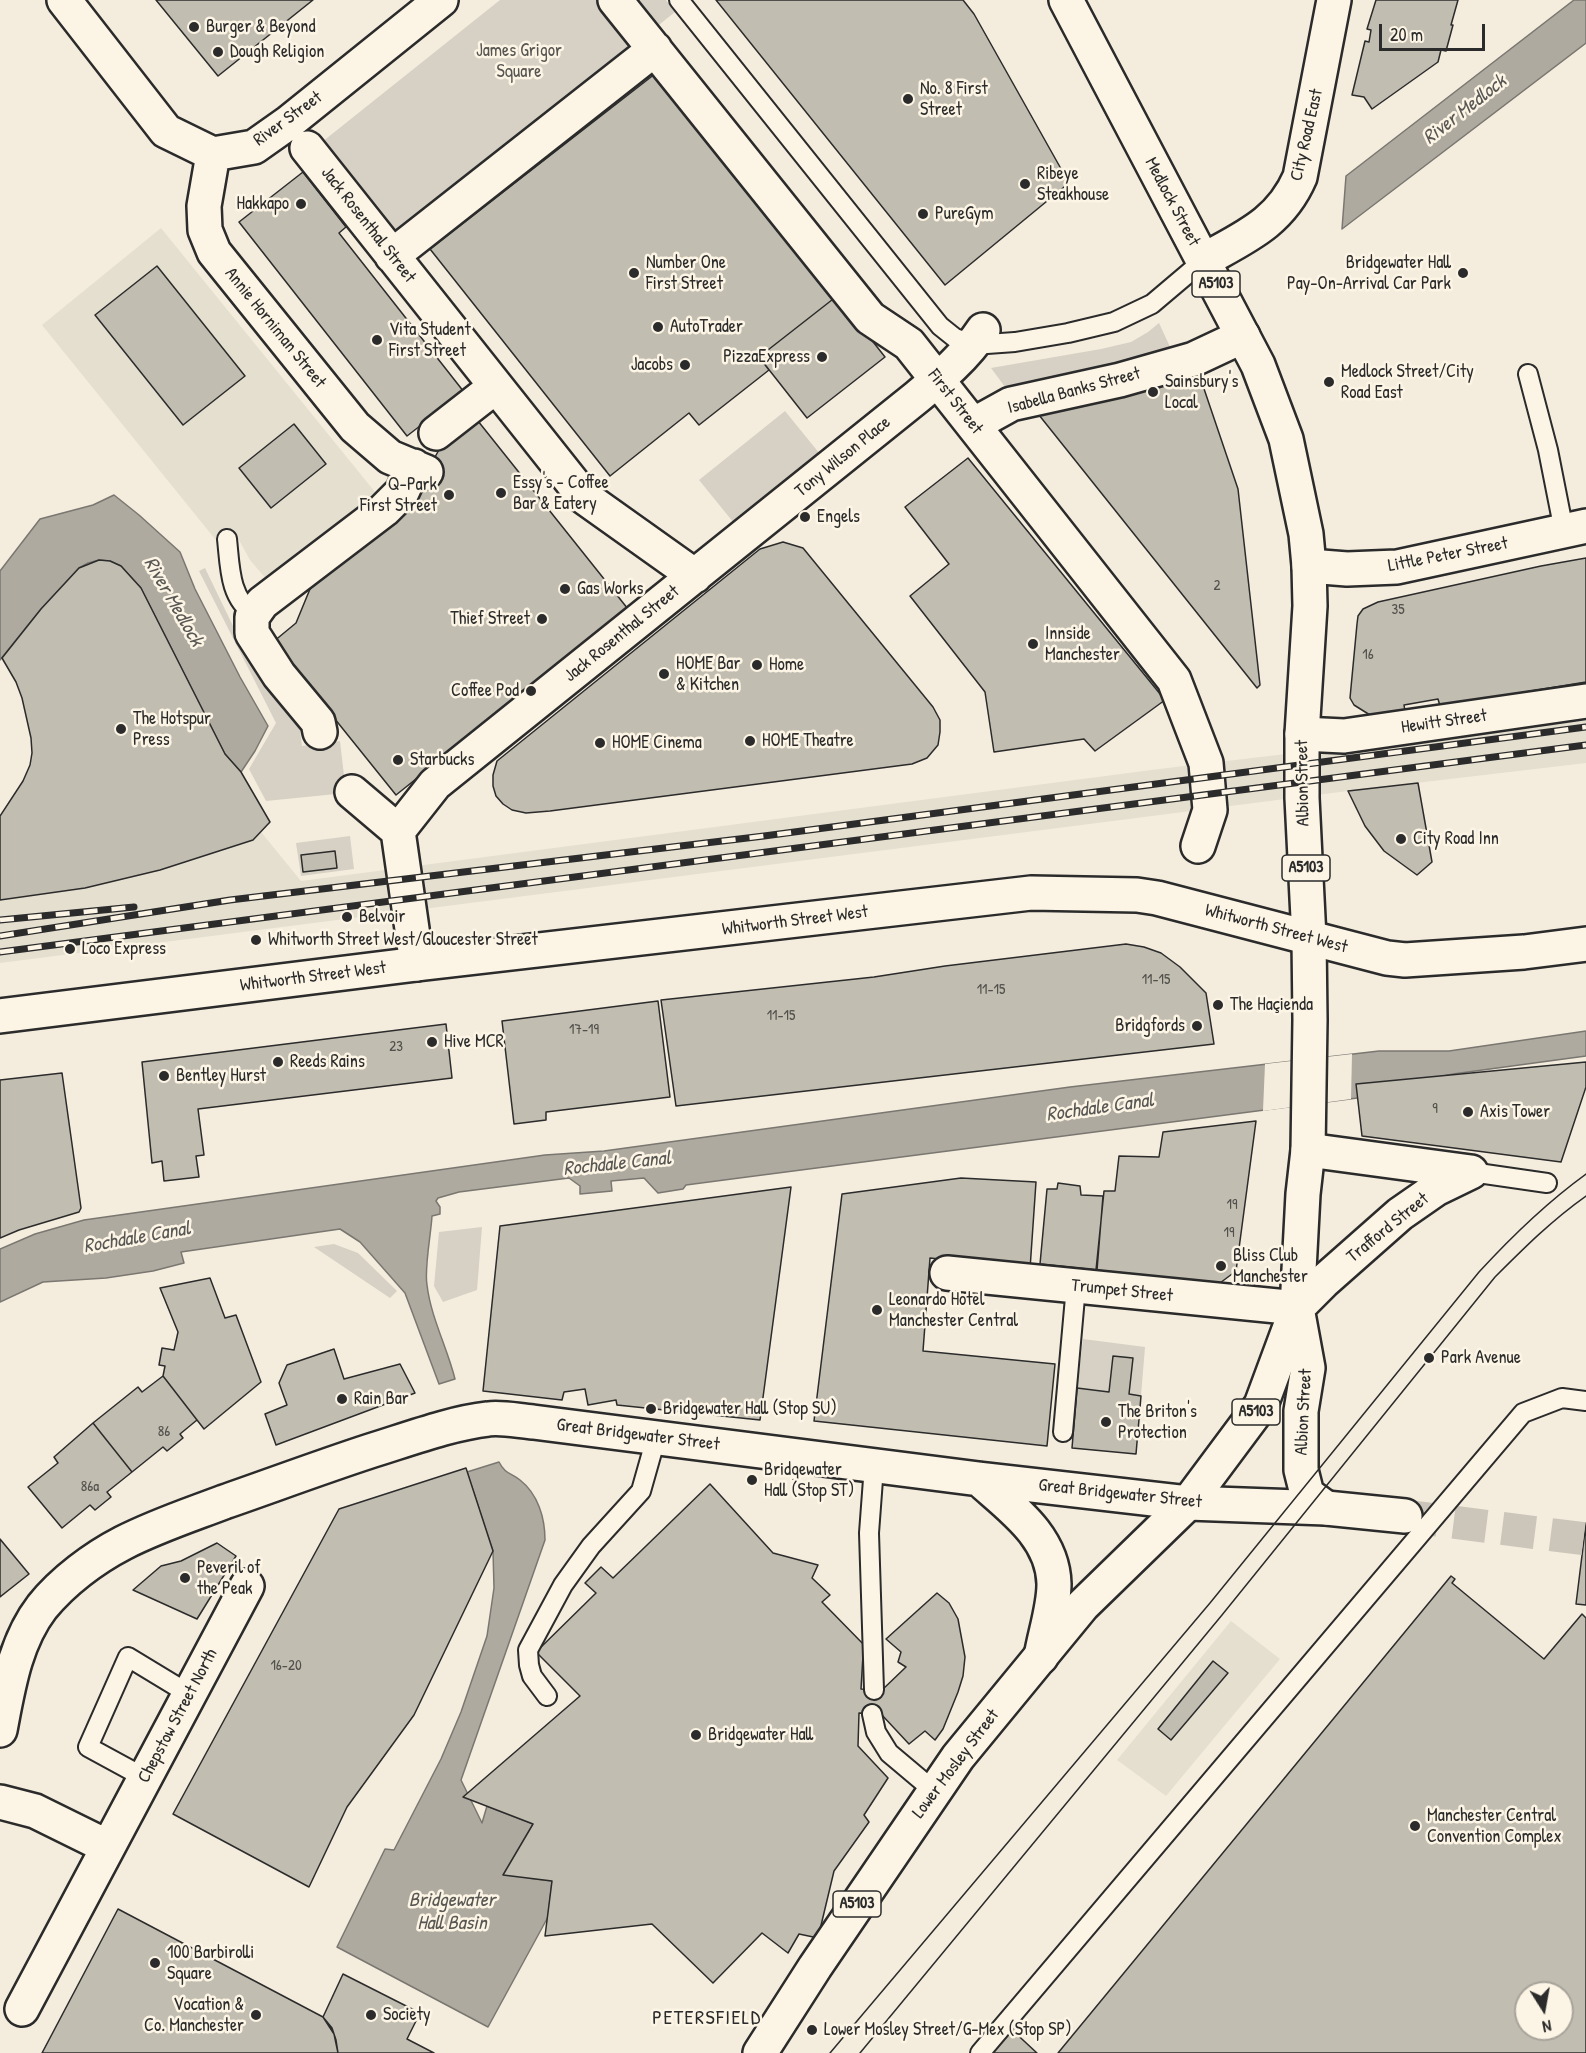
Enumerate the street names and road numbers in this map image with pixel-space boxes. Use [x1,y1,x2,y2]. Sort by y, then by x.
street label: River Street [249,87,327,151]
street label: City Road East [1286,87,1328,183]
street label: Medlock Street [1140,154,1204,250]
street label: Jack Rosenthal Street [316,163,420,287]
street label: Annie Horniman Street [220,263,330,393]
road number: A5103 [1192,271,1240,297]
street label: Isabella Banks Street [1005,363,1143,419]
street label: First Street [923,365,987,439]
street label: Tony Wilson Place [791,412,895,502]
street label: Little Peter Street [1386,533,1510,577]
street label: Jack Rosenthal Street [560,581,684,687]
street label: Hewitt Street [1400,705,1488,739]
street label: Albion Street [1291,740,1315,826]
road number: A5103 [1282,855,1330,881]
street label: Whitworth Street West [1202,900,1350,958]
street label: Whitworth Street West [721,901,869,941]
street label: Whitworth Street West [239,957,387,997]
street label: Trafford Street [1343,1188,1433,1268]
street label: Trumpet Street [1070,1275,1174,1307]
street label: Albion Street [1291,1368,1317,1456]
road number: A5103 [1232,1399,1280,1425]
street label: Great Bridgewater Street [555,1414,721,1456]
street label: Great Bridgewater Street [1037,1475,1203,1513]
street label: Chepstow Street North [134,1645,222,1787]
street label: Lower Mosley Street [908,1705,1004,1823]
road number: A5103 [833,1891,881,1917]

